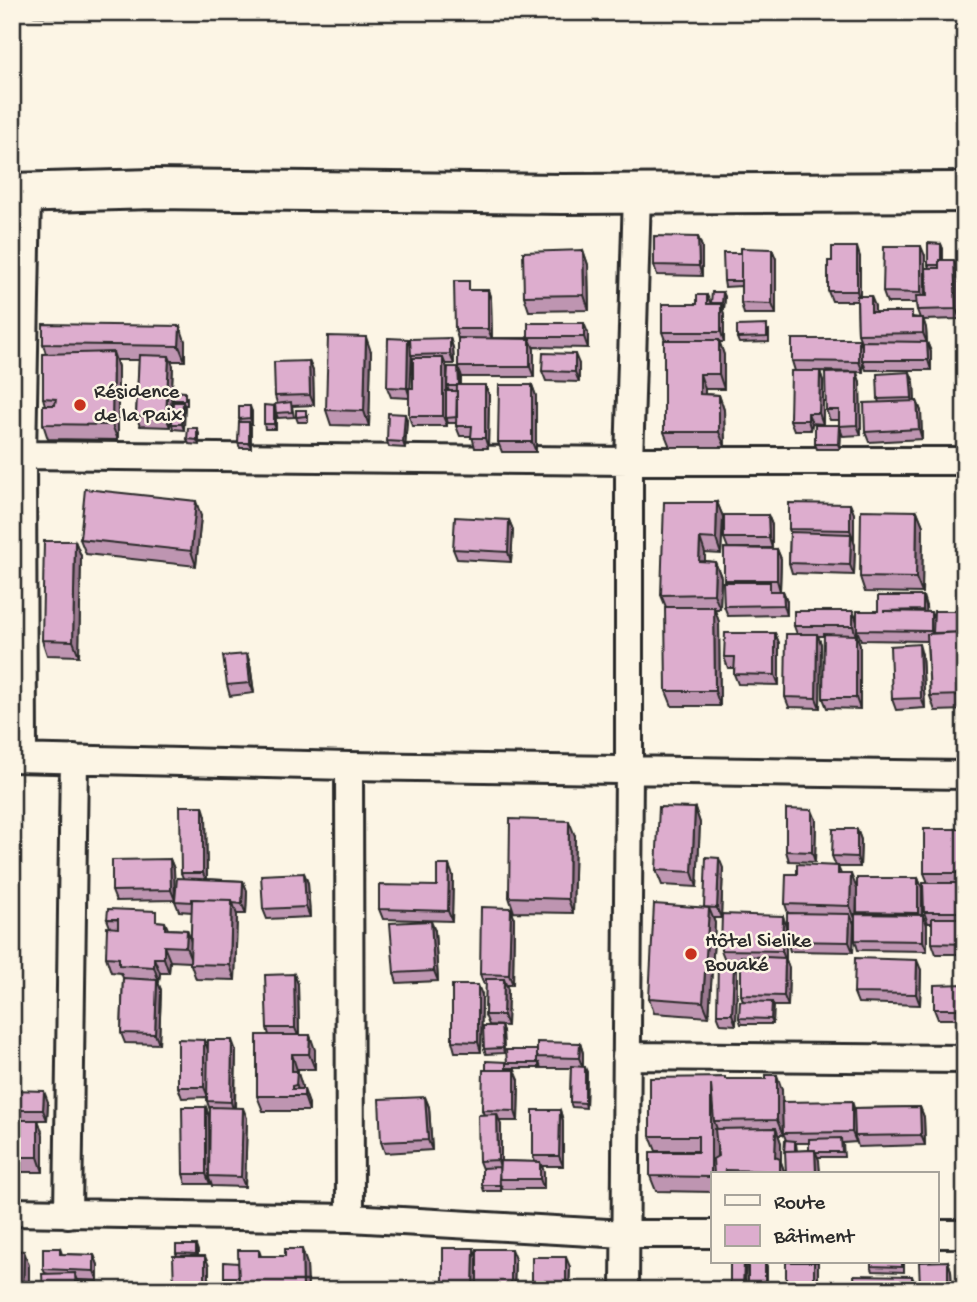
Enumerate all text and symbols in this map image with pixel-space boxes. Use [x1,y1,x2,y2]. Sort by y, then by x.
place label: Résidence de la Paix [94,381,182,430]
marker: Résidence de la Paix [72,397,88,413]
place label: Hôtel Sielike Bouaké [704,930,813,979]
marker: Hôtel Sielike Bouaké [683,946,699,962]
legend [711,1172,939,1264]
text: Route [774,1192,826,1217]
text: Bâtiment [773,1226,856,1251]

